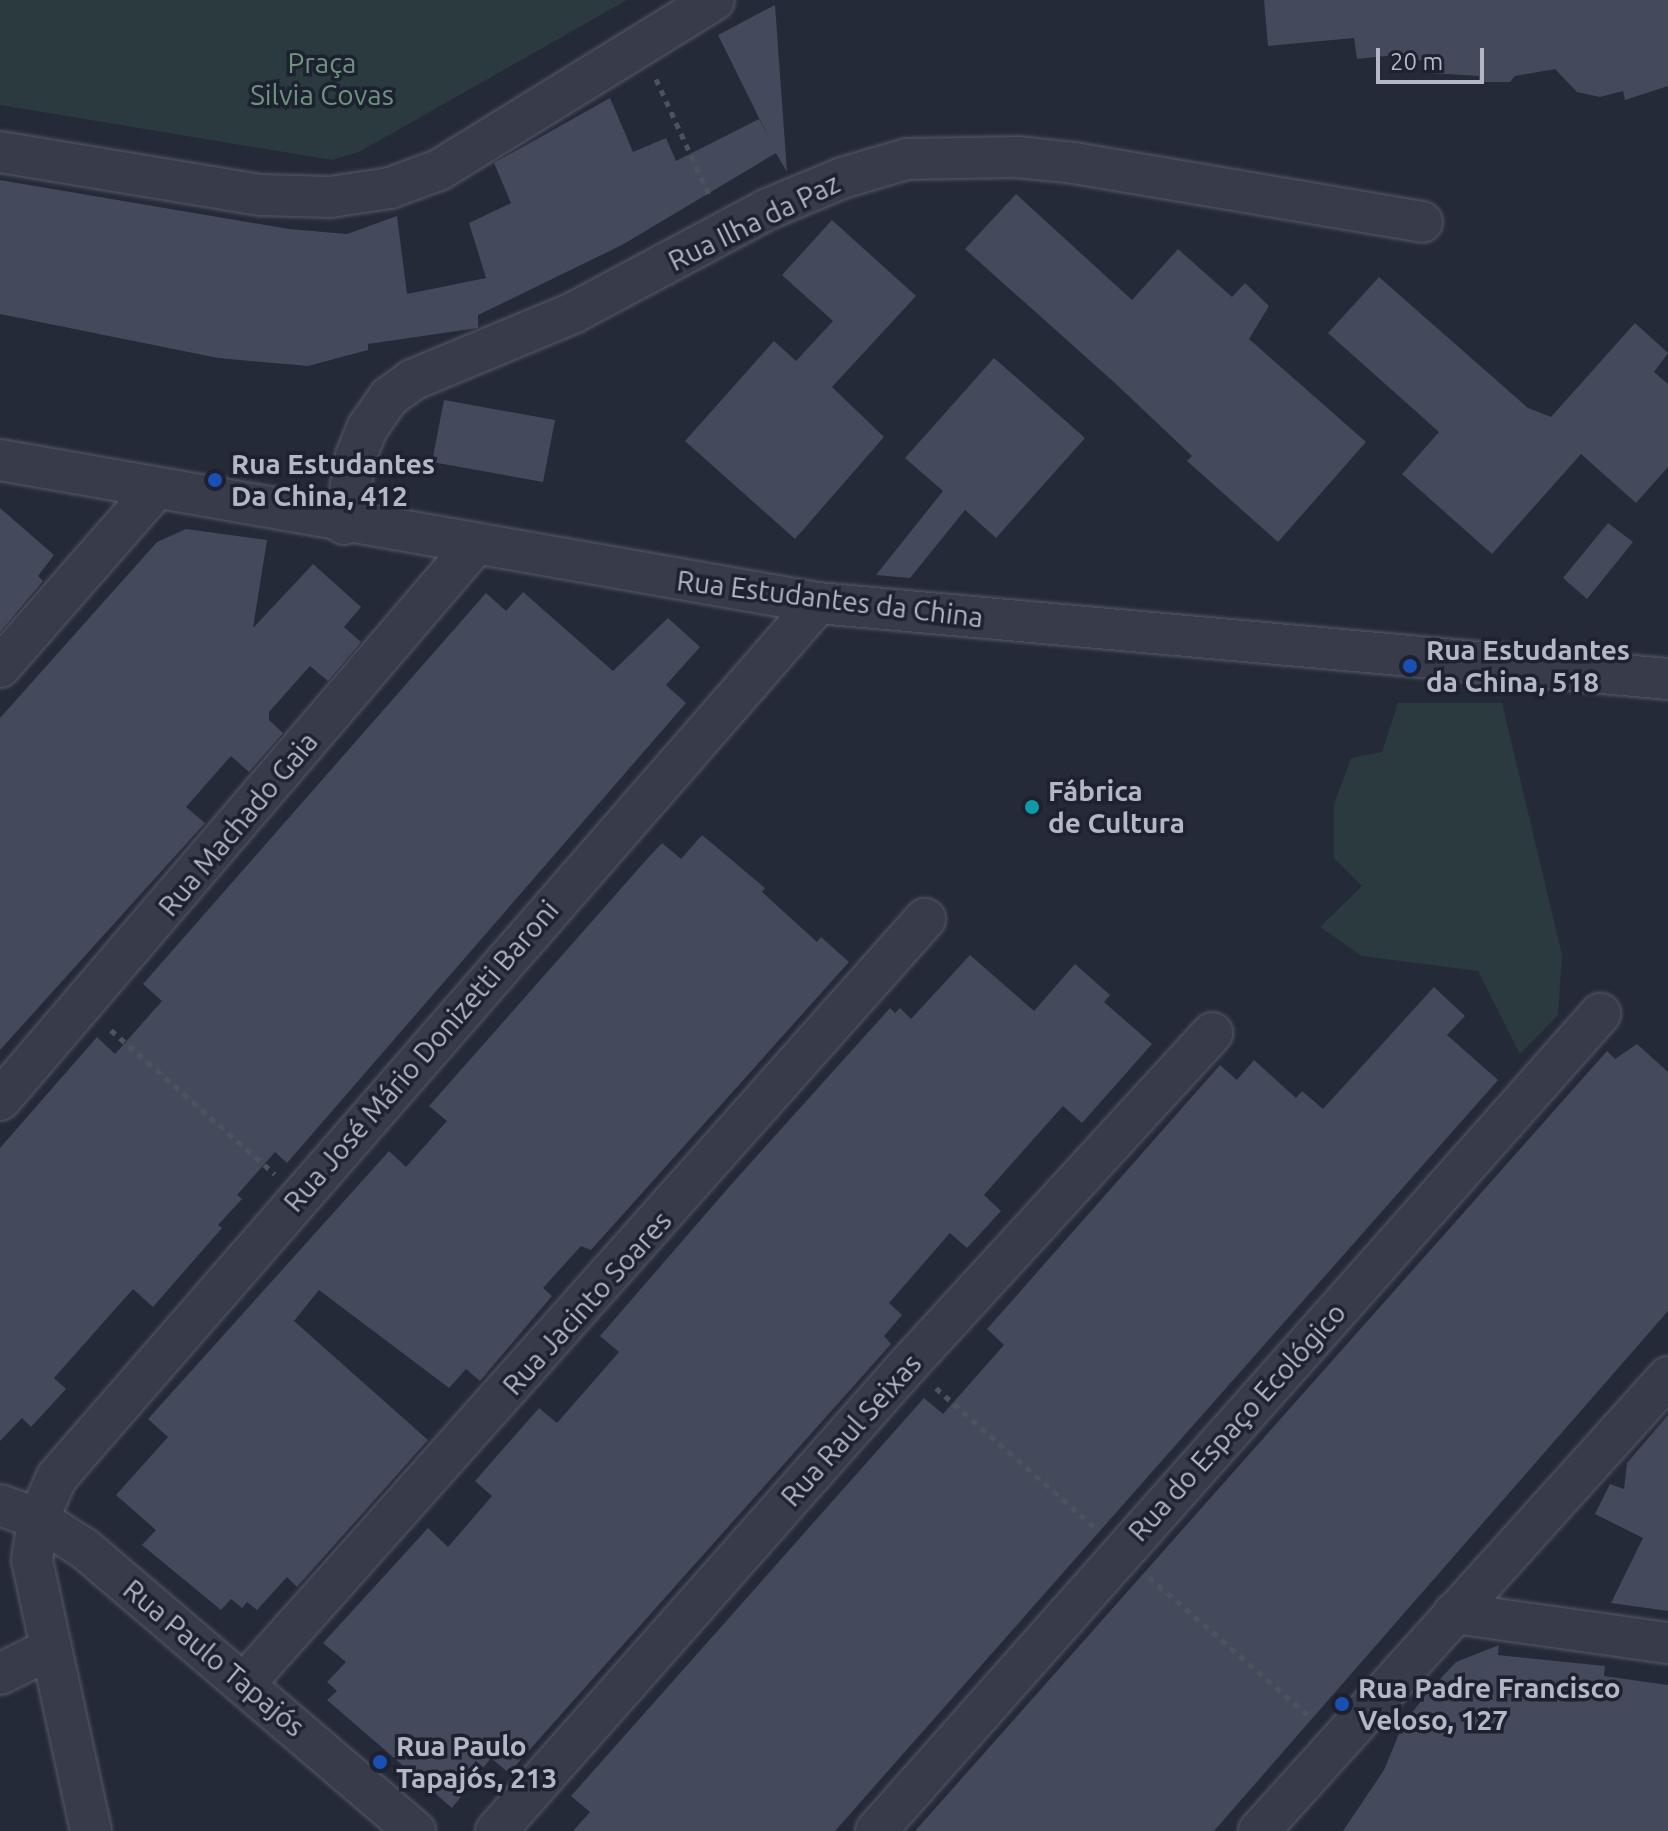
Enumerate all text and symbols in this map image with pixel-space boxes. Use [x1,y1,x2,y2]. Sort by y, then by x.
scale bar [1380,32,1488,82]
park label: Praça Silvia Covas [250,46,394,112]
text: 20 m [1390,48,1443,75]
street label: Rua Ilha da Paz [663,166,845,278]
place label: Rua Estudantes Da China, 412 [231,447,435,513]
marker: Rua Estudantes Da China, 412 [206,471,224,489]
street label: Rua Estudantes da China [675,564,985,634]
place label: Rua Estudantes da China, 518 [1426,633,1630,699]
marker: Rua Estudantes da China, 518 [1401,657,1419,675]
street label: Rua Machado Gaia [151,725,325,923]
place label: Fábrica de Cultura [1048,774,1185,840]
marker: Fábrica de Cultura [1023,798,1041,816]
street label: Rua José Mário Donizetti Baroni [277,893,565,1219]
street label: Rua Jacinto Soares [496,1204,678,1402]
street label: Rua do Espaço Ecológico [1121,1296,1353,1548]
street label: Rua Raul Seixas [774,1347,928,1513]
street label: Rua Paulo Tapajós [117,1572,311,1744]
place label: Rua Padre Francisco Veloso, 127 [1358,1671,1621,1737]
marker: Rua Padre Francisco Veloso, 127 [1333,1695,1351,1713]
place label: Rua Paulo Tapajós, 213 [396,1729,557,1795]
marker: Rua Paulo Tapajós, 213 [371,1753,389,1771]

